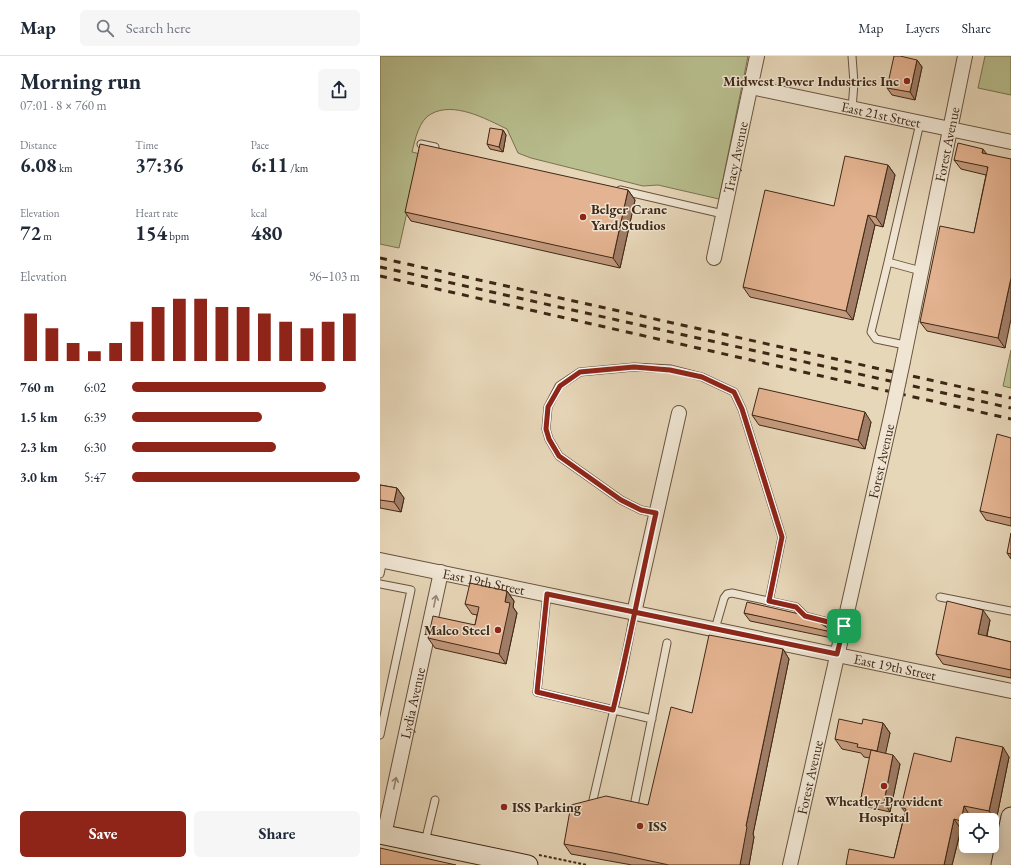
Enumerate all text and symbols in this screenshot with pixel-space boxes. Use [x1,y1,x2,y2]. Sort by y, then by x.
search box [80,10,360,46]
text: Map [20,15,56,40]
icon: search [94,17,116,39]
text: Search here [126,18,191,37]
text: Map [858,19,883,37]
text: Layers [905,19,940,37]
text: Share [962,19,991,37]
text: Morning run [20,67,141,96]
button: share [318,69,360,111]
place label: Midwest Power Industries Inc [723,72,899,90]
marker: Midwest Power Industries Inc [902,76,912,86]
text: 07:01 · 8 × 760 m [20,97,107,114]
street label: East 21st Street [840,97,923,132]
street label: Forest Avenue [931,105,964,183]
street label: Tracy Avenue [719,119,752,195]
text: Distance [20,138,57,152]
text: Time [135,138,158,152]
text: Pace [251,138,269,152]
text: 6.08 [20,152,57,178]
text: 37:36 [135,152,183,178]
text: 6:11 [251,152,288,178]
text: km [57,161,73,175]
text: /km [288,161,308,175]
place label: Belger Crane Yard Studios [591,200,667,234]
text: Elevation [20,206,60,220]
text: Heart rate [135,206,178,220]
text: kcal [251,206,267,220]
marker: Belger Crane Yard Studios [578,212,588,222]
text: 72 [20,220,41,246]
text: 154 [135,220,167,246]
text: 480 [251,220,282,246]
text: m [41,229,52,243]
text: bpm [167,229,189,243]
text: Elevation [20,268,67,285]
text: 96–103 m [309,268,360,285]
text: 760 m [20,379,54,396]
text: 6:02 [84,379,106,396]
text: 1.5 km [20,409,58,426]
text: 6:39 [84,409,106,426]
street label: Forest Avenue [864,422,898,500]
text: 2.3 km [20,439,58,456]
text: 6:30 [84,439,106,456]
text: 3.0 km [20,469,58,486]
text: 5:47 [84,469,106,486]
street label: East 19th Street [441,564,527,599]
one-way arrow [431,595,439,608]
pin [827,609,861,643]
icon: arrive [833,615,855,637]
place label: Malco Steel [424,621,490,639]
marker: Malco Steel [493,625,503,635]
street label: East 19th Street [852,650,938,684]
street label: Lydia Avenue [396,665,429,740]
street label: Forest Avenue [793,738,827,816]
one-way arrow [392,777,400,790]
marker: Wheatley-Provident Hospital [879,781,889,791]
place label: Wheatley-Provident Hospital [825,792,944,826]
place label: ISS Parking [512,798,582,816]
marker: ISS Parking [499,802,509,812]
button: Save [20,811,186,857]
button: Share [194,811,360,857]
map controls [959,813,999,853]
button: locate [959,813,999,853]
place label: ISS [648,817,667,835]
marker: ISS [635,821,645,831]

